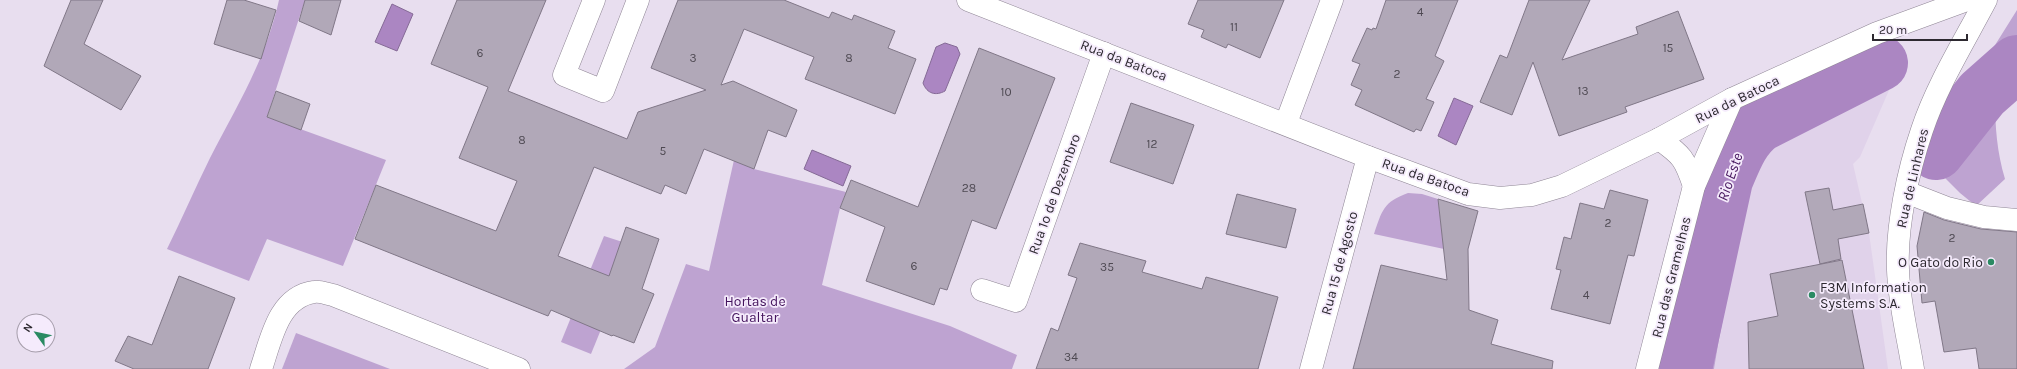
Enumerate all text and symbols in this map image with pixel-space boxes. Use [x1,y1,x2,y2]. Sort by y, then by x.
house number: 4 [1417,5,1424,19]
scale bar [1873,16,1967,42]
house number: 11 [1230,20,1238,34]
text: 20 m [1879,23,1907,37]
street label: Rua da Batoca [1078,36,1170,85]
house number: 15 [1663,41,1674,55]
house number: 6 [477,46,484,60]
house number: 3 [689,51,697,65]
house number: 8 [845,51,853,65]
house number: 2 [1394,67,1401,81]
street label: Rua da Batoca [1692,72,1782,127]
house number: 13 [1577,84,1589,98]
house number: 10 [1000,85,1012,99]
street label: Rua de Linhares [1893,127,1932,230]
street label: Rua 1º de Dezembro [1025,132,1084,257]
house number: 8 [518,133,526,147]
house number: 12 [1147,137,1158,151]
house number: 5 [660,144,667,158]
water label: Rio Este [1713,151,1747,203]
street label: Rua da Batoca [1380,155,1472,200]
house number: 28 [962,181,976,195]
street label: Rua 15 de Agosto [1317,209,1361,317]
street label: Rua das Gramelhas [1648,215,1695,339]
house number: 2 [1605,216,1612,230]
house number: 2 [1949,231,1956,245]
place label: O Gato do Rio [1898,254,1983,271]
marker: O Gato do Rio [1986,257,1996,267]
house number: 6 [911,259,918,273]
house number: 35 [1100,260,1114,274]
place label: F3M Information Systems S.A. [1820,279,1927,312]
house number: 4 [1583,288,1590,302]
marker: F3M Information Systems S.A. [1807,290,1817,300]
park label: Hortas de Gualtar [724,293,786,326]
north arrow [16,313,56,353]
text: N [20,321,36,335]
house number: 34 [1064,350,1078,364]

